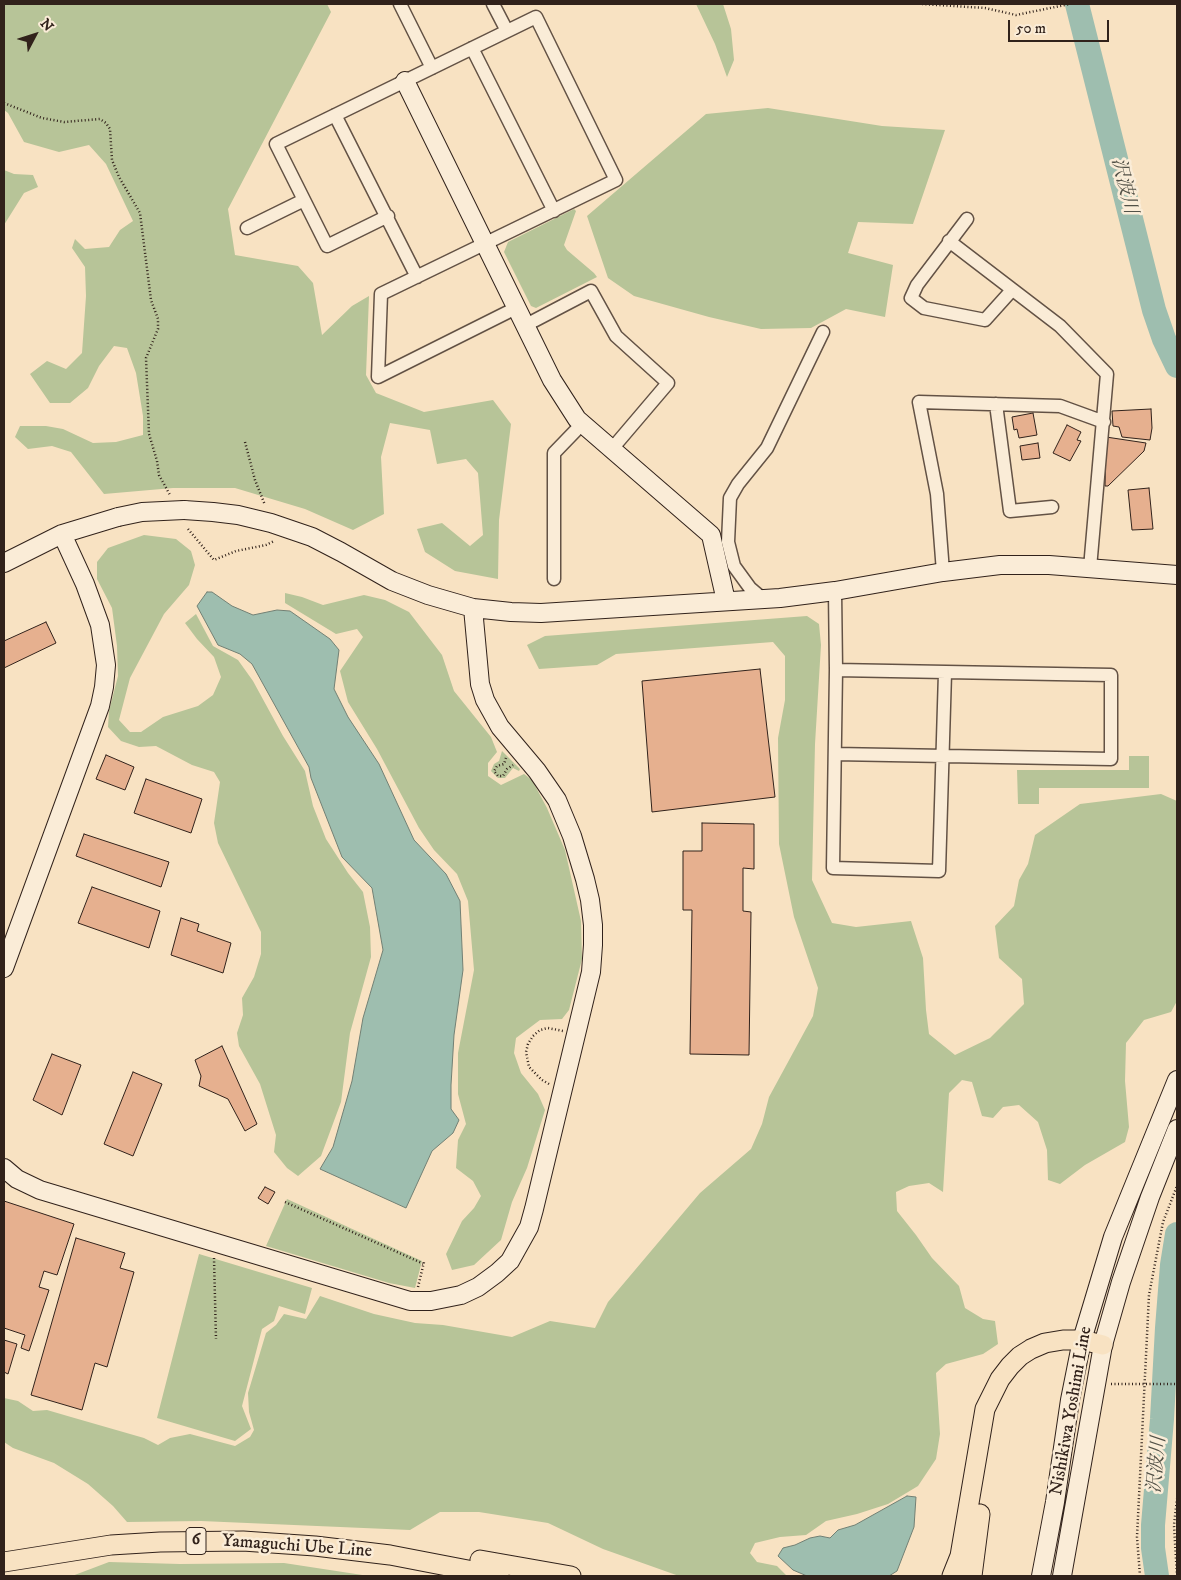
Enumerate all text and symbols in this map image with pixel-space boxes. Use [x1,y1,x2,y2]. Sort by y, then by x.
north arrow [10,10,60,60]
scale bar [1011,10,1112,42]
text: N [36,15,57,36]
text: 50 m [1016,19,1046,38]
water label: 沢波川 [1105,156,1141,216]
street label: Nishikiwa Yoshimi Line [1047,1325,1097,1497]
water label: 沢波川 [1144,1436,1172,1494]
road number: 6 [186,1528,206,1554]
street label: Yamaguchi Ube Line [221,1531,373,1563]

